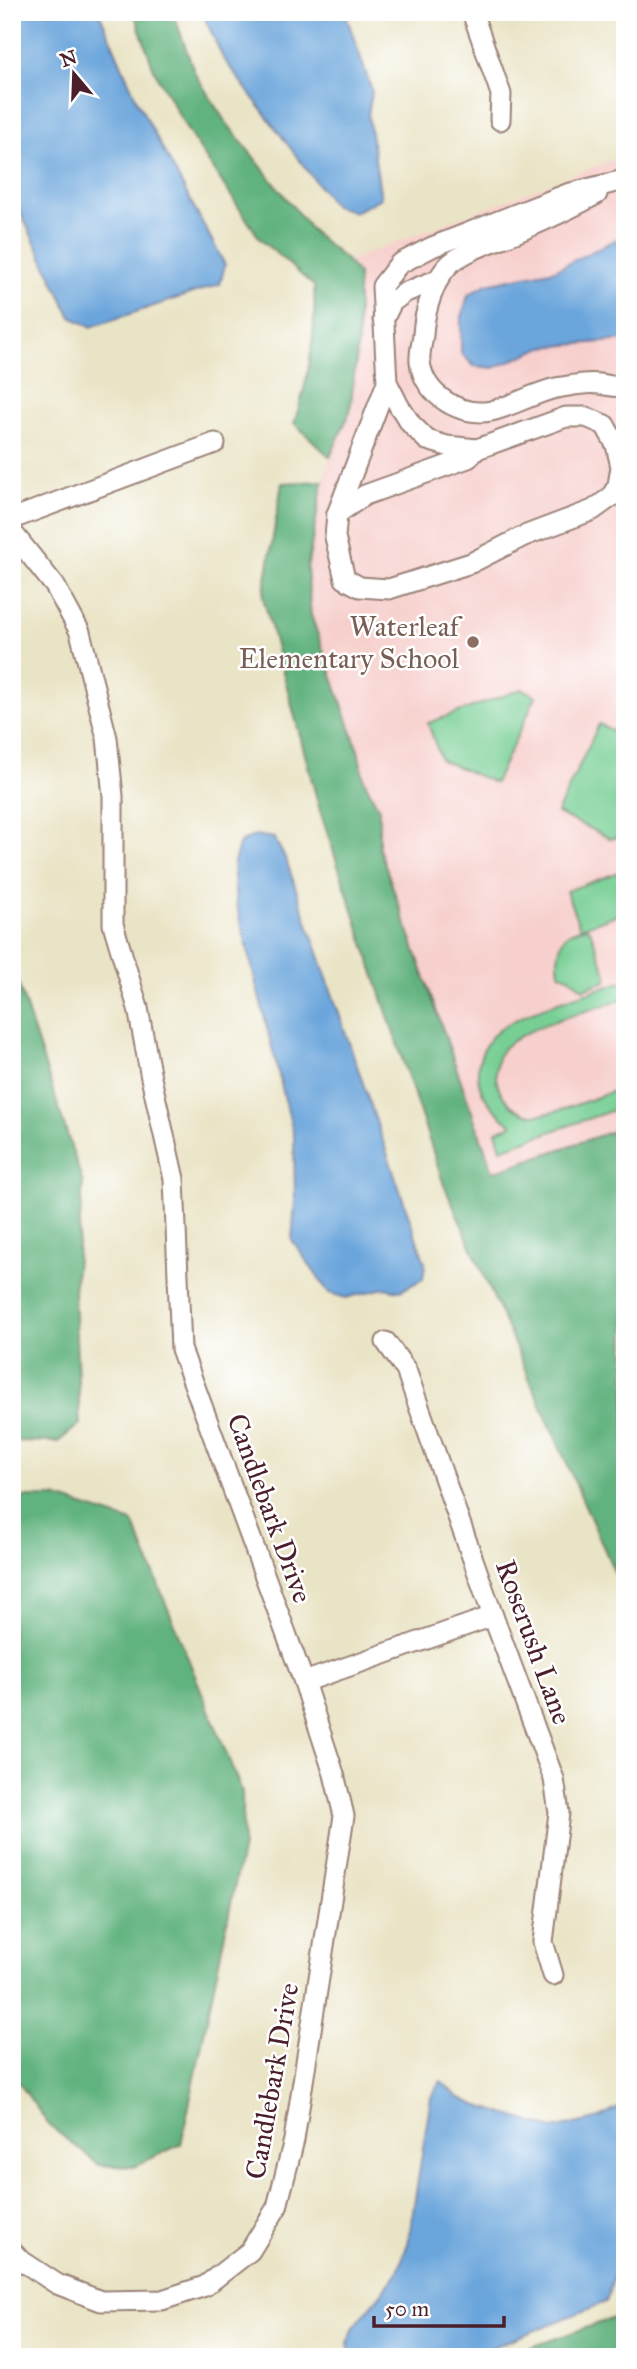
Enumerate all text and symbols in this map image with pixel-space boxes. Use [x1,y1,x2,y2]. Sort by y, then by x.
north arrow [38,38,108,108]
text: N [57,45,80,72]
place label: Waterleaf Elementary School [239,609,464,676]
marker: Waterleaf Elementary School [465,634,481,650]
street label: Candlebark Drive [220,1409,320,1607]
street label: Roserush Lane [488,1555,580,1729]
street label: Candlebark Drive [238,1980,306,2182]
scale bar [374,2285,504,2329]
text: 50 m [385,2296,430,2322]

